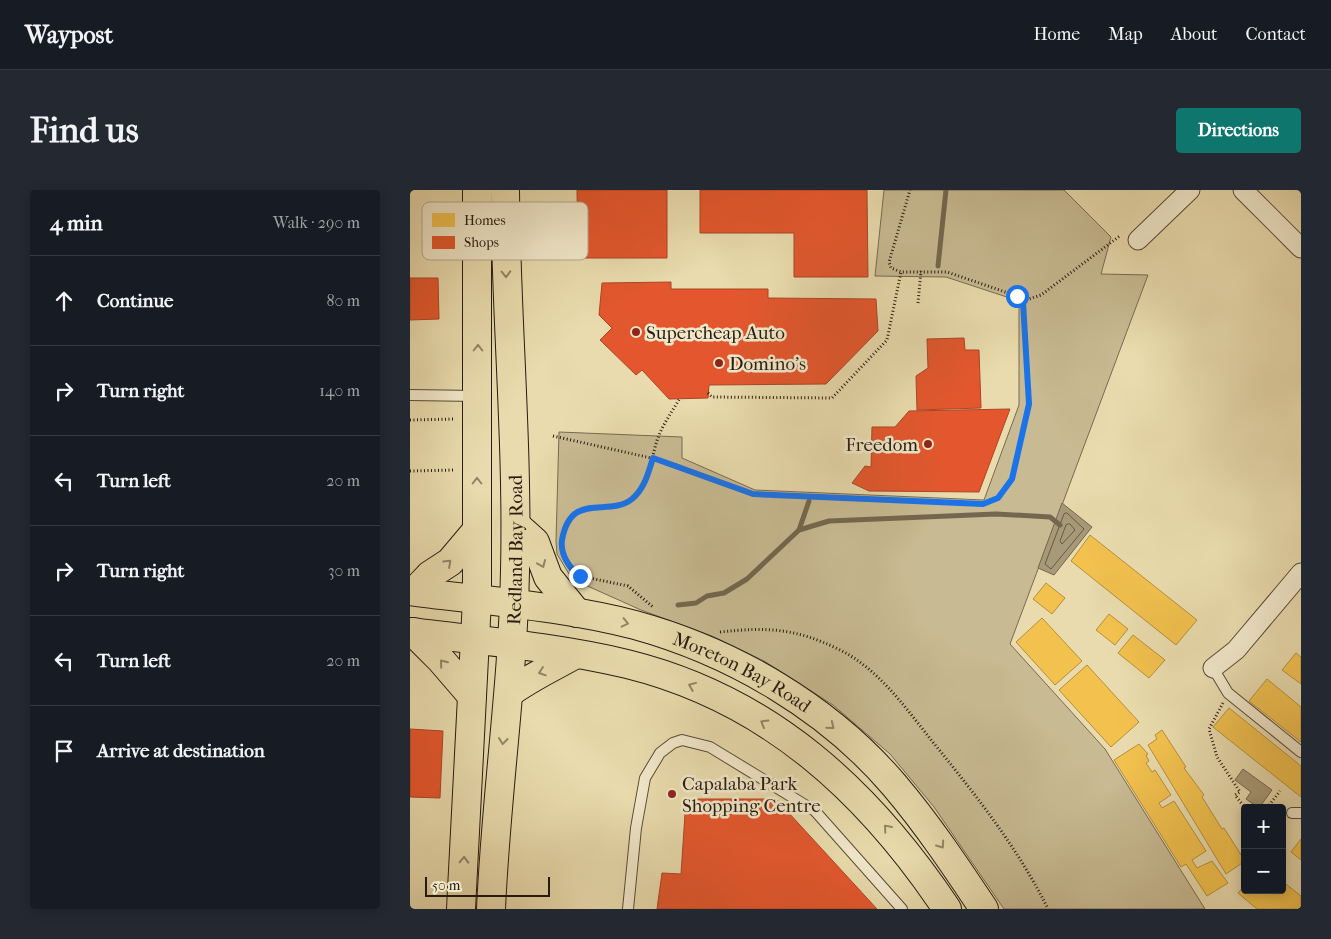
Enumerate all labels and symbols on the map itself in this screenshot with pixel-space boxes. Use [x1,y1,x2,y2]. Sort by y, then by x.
legend [422,202,588,260]
text: Homes [464,212,506,229]
text: Shops [464,234,499,251]
one-way arrow [501,270,511,278]
route start [1006,285,1029,308]
place label: Supercheap Auto [646,322,785,344]
marker: Supercheap Auto [630,326,642,338]
one-way arrow [473,343,483,351]
place label: Domino's [729,353,806,375]
marker: Domino's [713,357,725,369]
place label: Freedom [845,434,918,456]
marker: Freedom [922,438,934,450]
street label: Redland Bay Road [503,474,527,626]
one-way arrow [472,477,482,485]
one-way arrow [536,559,546,568]
one-way arrow [442,560,451,569]
route end [569,565,592,588]
one-way arrow [620,617,629,628]
street label: Moreton Bay Road [670,628,815,718]
one-way arrow [441,660,449,669]
one-way arrow [538,666,547,676]
one-way arrow [688,682,697,692]
one-way arrow [761,719,770,729]
one-way arrow [825,720,834,728]
one-way arrow [498,737,509,745]
place label: Capalaba Park Shopping Centre [682,773,821,817]
marker: Capalaba Park Shopping Centre [666,788,678,800]
one-way arrow [884,824,893,833]
one-way arrow [935,839,944,849]
one-way arrow [459,856,470,864]
scale bar [425,874,550,897]

